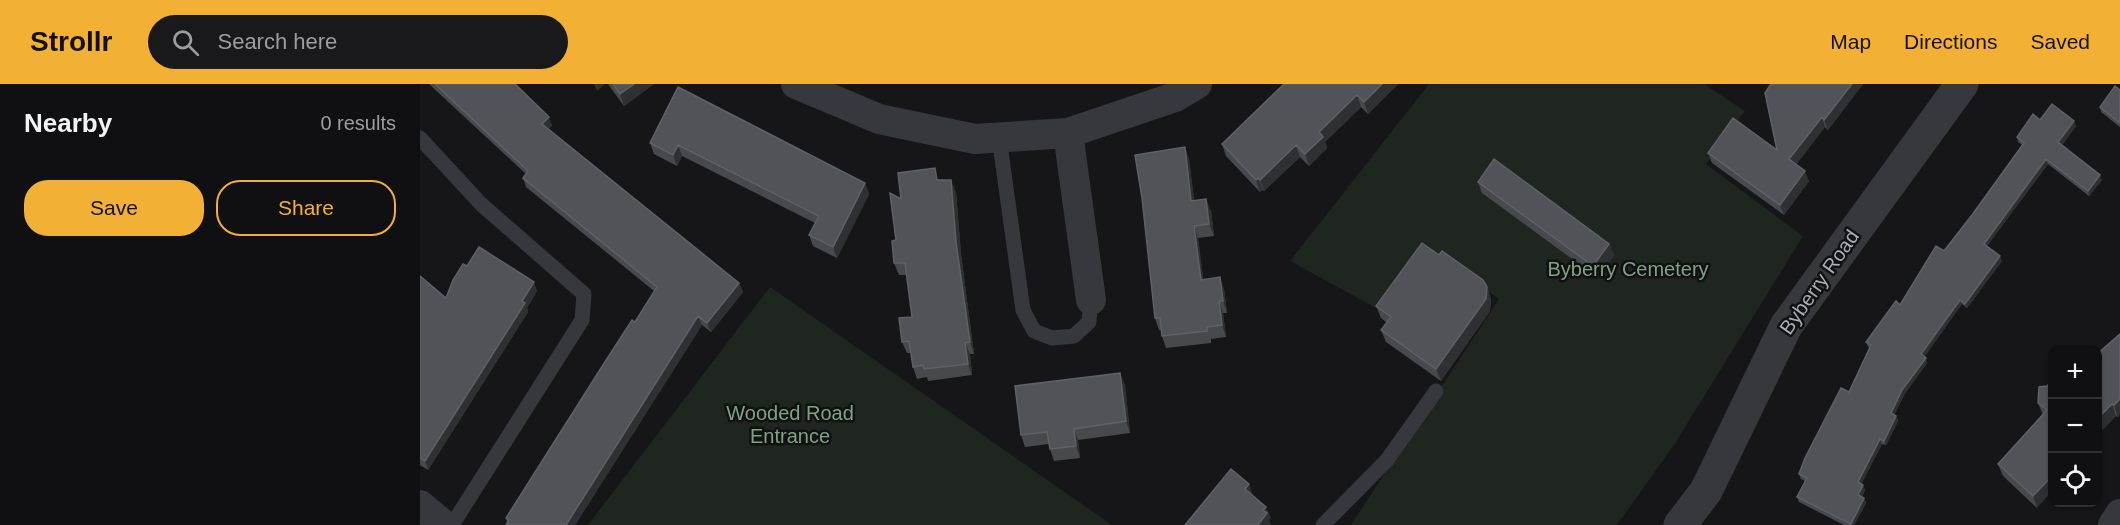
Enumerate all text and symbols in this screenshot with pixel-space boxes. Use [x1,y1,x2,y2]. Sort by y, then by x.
search box [148,15,568,69]
text: Strollr [30,26,112,57]
icon: search [169,26,202,59]
text: Search here [217,29,337,54]
text: Map [1830,30,1871,53]
text: Directions [1904,30,1997,53]
text: Saved [2030,30,2090,53]
text: Nearby [24,108,112,138]
text: 0 results [320,112,396,134]
button: Save [24,180,204,236]
button: Share [216,180,396,236]
street label: Byberry Road [1775,226,1863,338]
park label: Byberry Cemetery [1547,258,1709,280]
map controls [2048,345,2102,507]
button: + [2048,345,2102,399]
button: − [2048,399,2102,453]
park label: Wooded Road Entrance [726,402,854,447]
button: locate [2048,453,2102,507]

